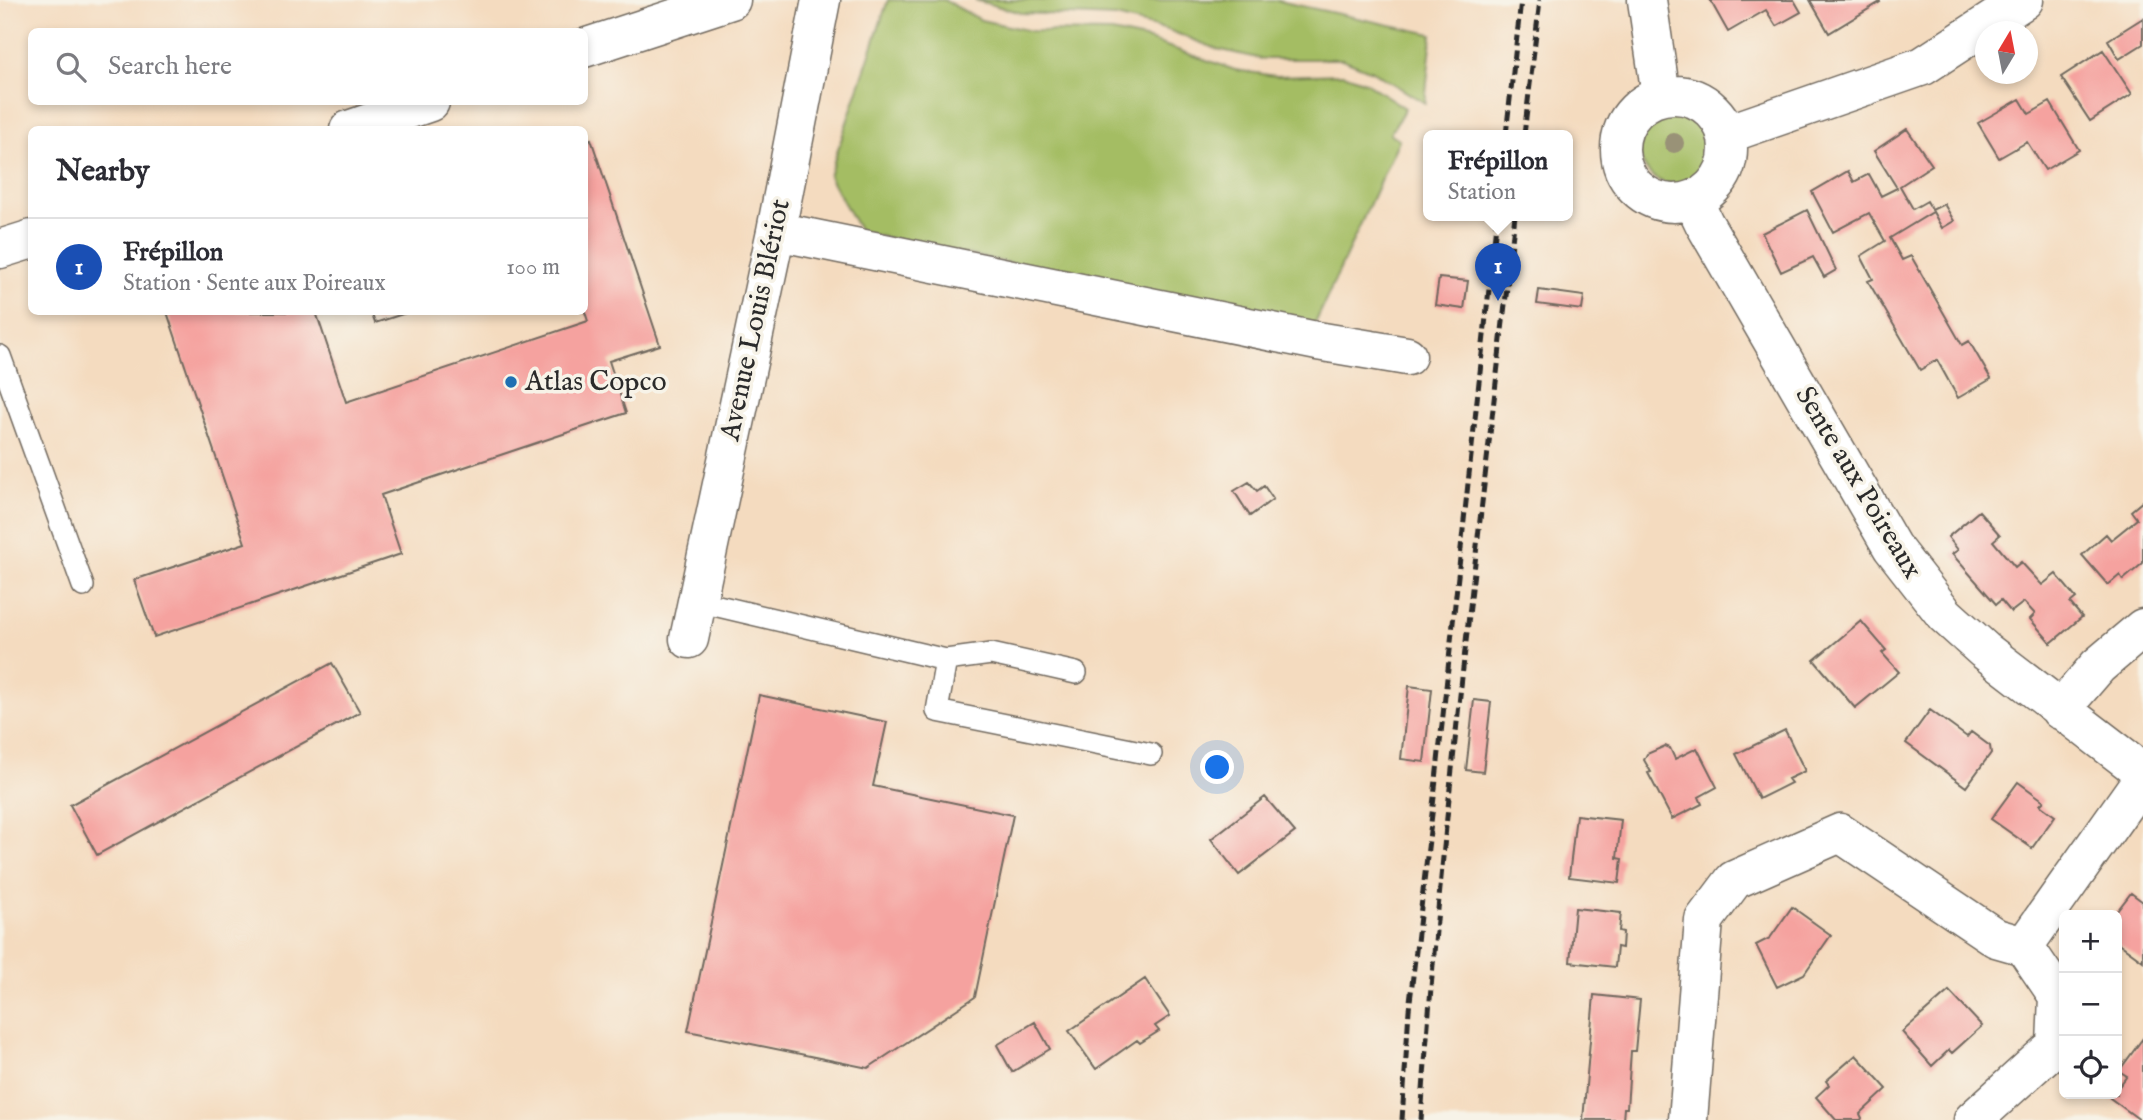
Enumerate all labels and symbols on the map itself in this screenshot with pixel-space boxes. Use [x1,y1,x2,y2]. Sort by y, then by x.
north arrow [1975,21,2038,84]
street label: Avenue Louis Blériot [713,196,799,445]
pin: 1 [1475,243,1521,301]
place label: Atlas Copco [524,365,667,400]
marker: Atlas Copco [503,374,519,390]
street label: Sente aux Poireaux [1787,380,1929,586]
your location [1200,750,1234,784]

